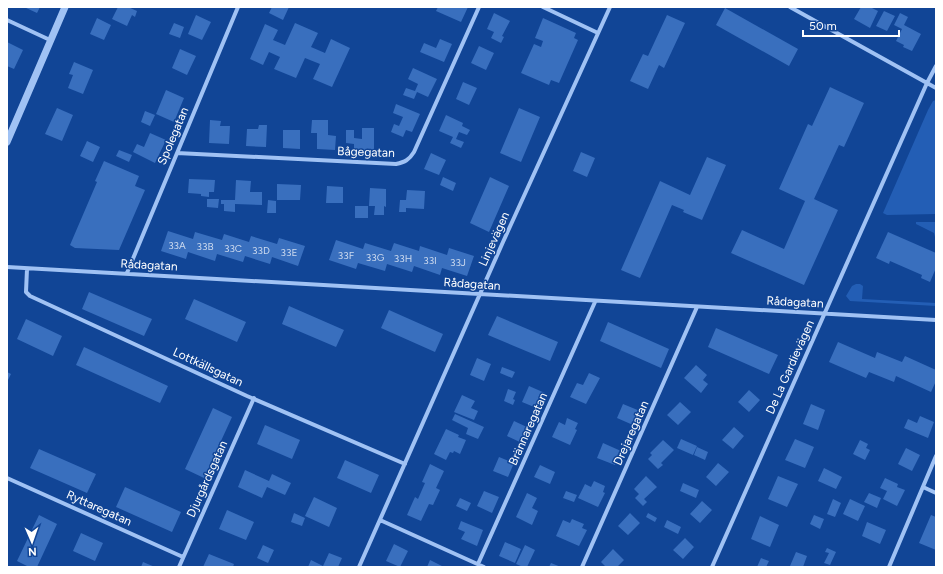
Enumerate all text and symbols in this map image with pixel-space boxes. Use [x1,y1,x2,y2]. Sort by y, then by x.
scale bar [803,12,899,38]
text: 50 m [809,19,837,33]
street label: Spolegatan [155,105,191,167]
street label: Bågegatan [337,144,395,160]
street label: Linjevägen [476,209,512,268]
house number: 33A [168,239,186,252]
house number: 33B [197,240,214,253]
house number: 33C [224,242,242,255]
house number: 33D [252,244,270,257]
house number: 33E [281,246,297,259]
house number: 33F [338,249,355,262]
house number: 33G [366,251,385,264]
house number: 33H [394,252,412,265]
house number: 33I [423,254,437,267]
house number: 33J [450,256,466,269]
street label: Rådagatan [120,257,178,274]
street label: Rådagatan [443,275,501,293]
street label: Rådagatan [766,294,824,311]
street label: De La Gardievägen [763,318,817,416]
street label: Lottkällsgatan [171,345,245,389]
street label: Brännaregatan [506,390,550,468]
street label: Drejaregatan [611,398,652,468]
street label: Djurgårdsgatan [184,438,230,520]
street label: Ryttaregatan [64,487,134,529]
north arrow [12,522,52,562]
text: N [28,545,37,558]

